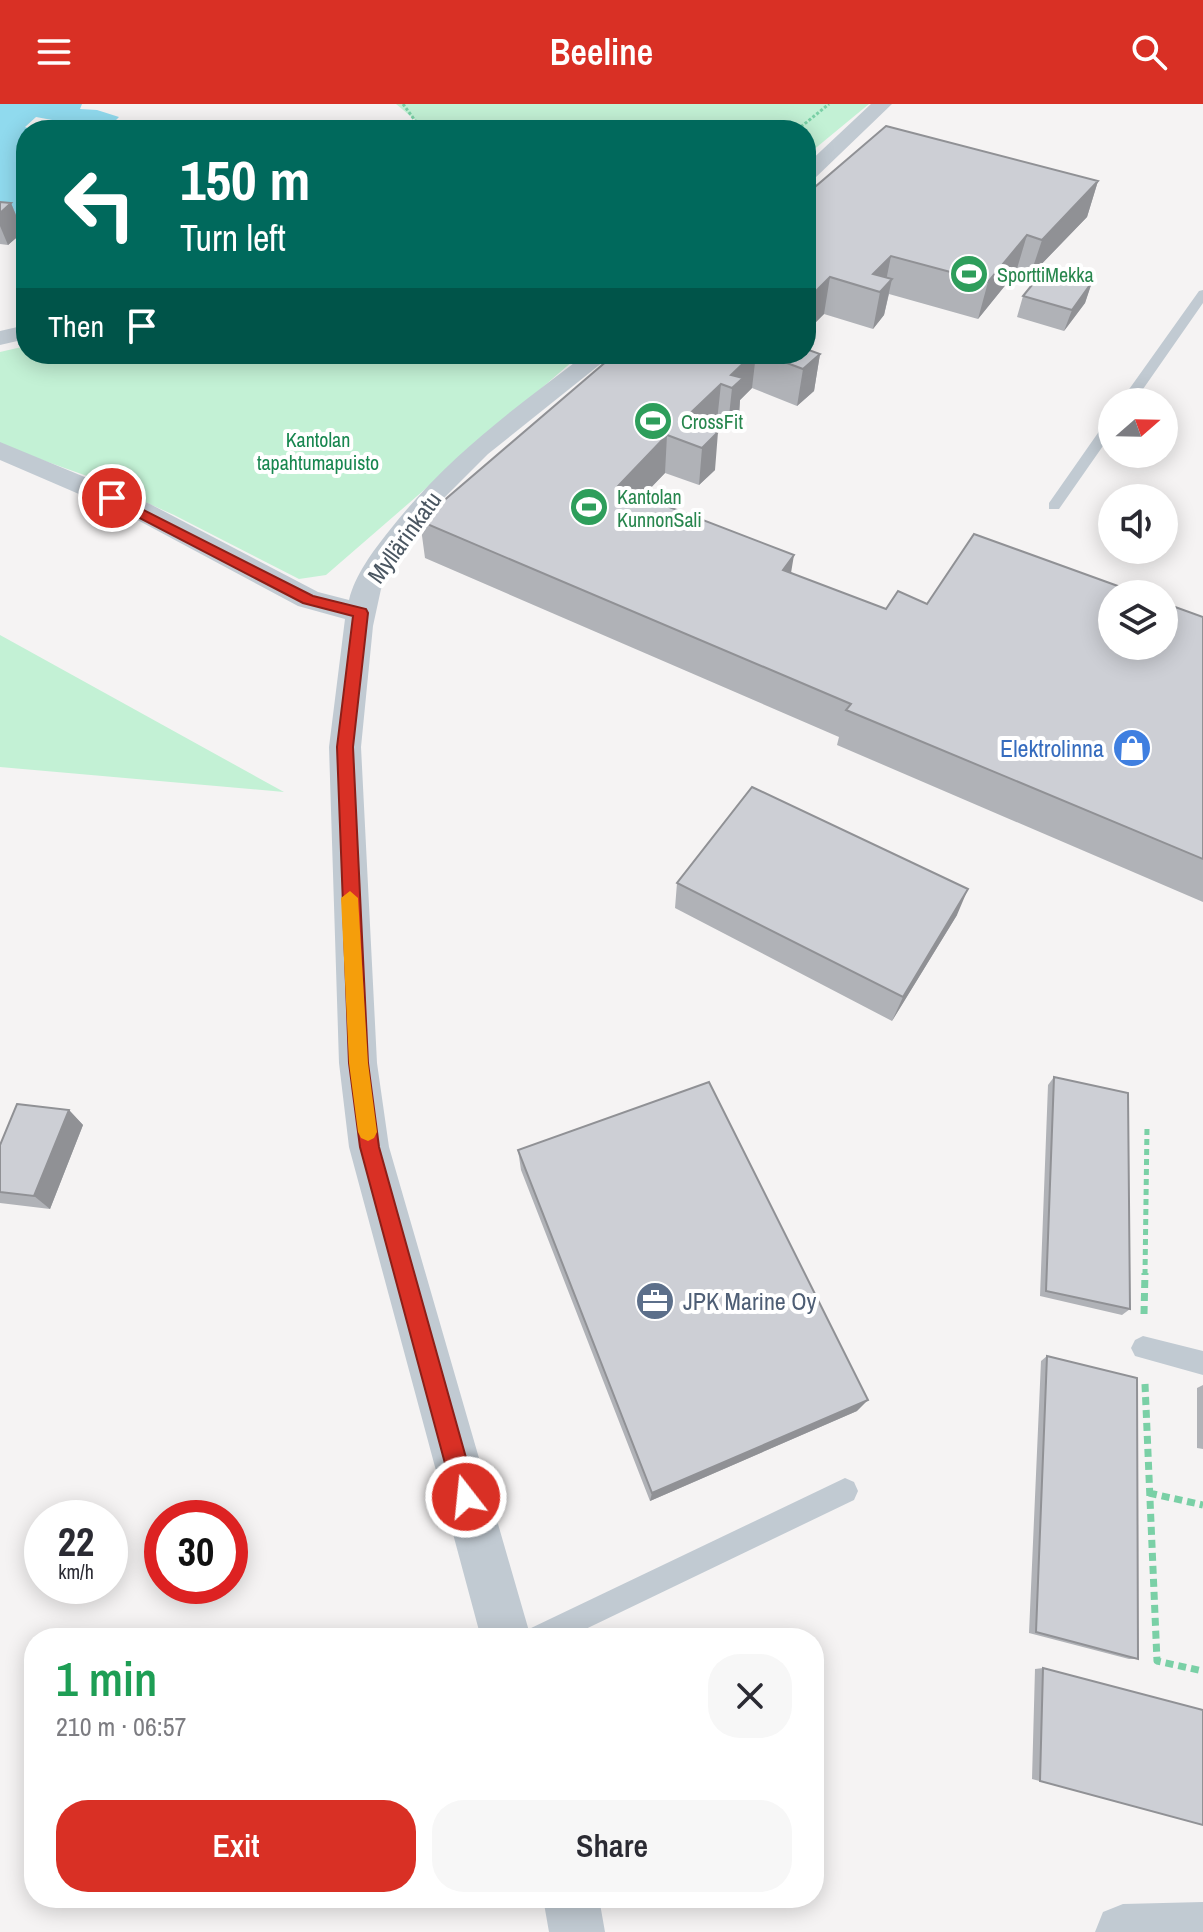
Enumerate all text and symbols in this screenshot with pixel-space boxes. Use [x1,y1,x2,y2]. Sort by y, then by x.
text: Beeline [550,28,653,76]
icon: menu [32,30,76,74]
icon: search [1127,30,1171,74]
text: 150 m [180,142,310,217]
icon: left [48,152,152,256]
text: Turn left [180,214,286,262]
sports icon: SporttiMekka [948,253,990,295]
place label: SporttiMekka [997,261,1094,288]
icon: arrive [120,304,164,348]
text: Then [48,306,104,346]
north arrow [1098,388,1178,468]
map controls [1098,388,1178,660]
sports icon: CrossFit [632,400,674,442]
place label: CrossFit [681,408,743,435]
park label: Kantolan tapahtumapuisto [257,426,379,476]
pin [78,464,146,532]
icon: arrive [90,476,134,520]
place label: Kantolan KunnonSali [617,483,702,533]
button: sound [1098,484,1178,564]
street label: Myllärinkatu [360,485,448,589]
sports icon: Kantolan KunnonSali [568,486,610,528]
button: layers [1098,580,1178,660]
shop icon: Elektrolinna [1111,727,1153,769]
place label: Elektrolinna [1000,732,1104,764]
office icon: JPK Marine Oy [634,1280,676,1322]
place label: JPK Marine Oy [683,1285,817,1317]
position arrow [424,1455,508,1539]
speed limit sign: 30 [144,1500,248,1604]
text: 22 [58,1515,94,1568]
text: km/h [58,1558,94,1585]
text: 1 min [56,1646,157,1711]
button: close [708,1654,792,1738]
text: 210 m · 06:57 [56,1709,186,1744]
button: Exit [56,1800,416,1892]
button: Share [432,1800,792,1892]

